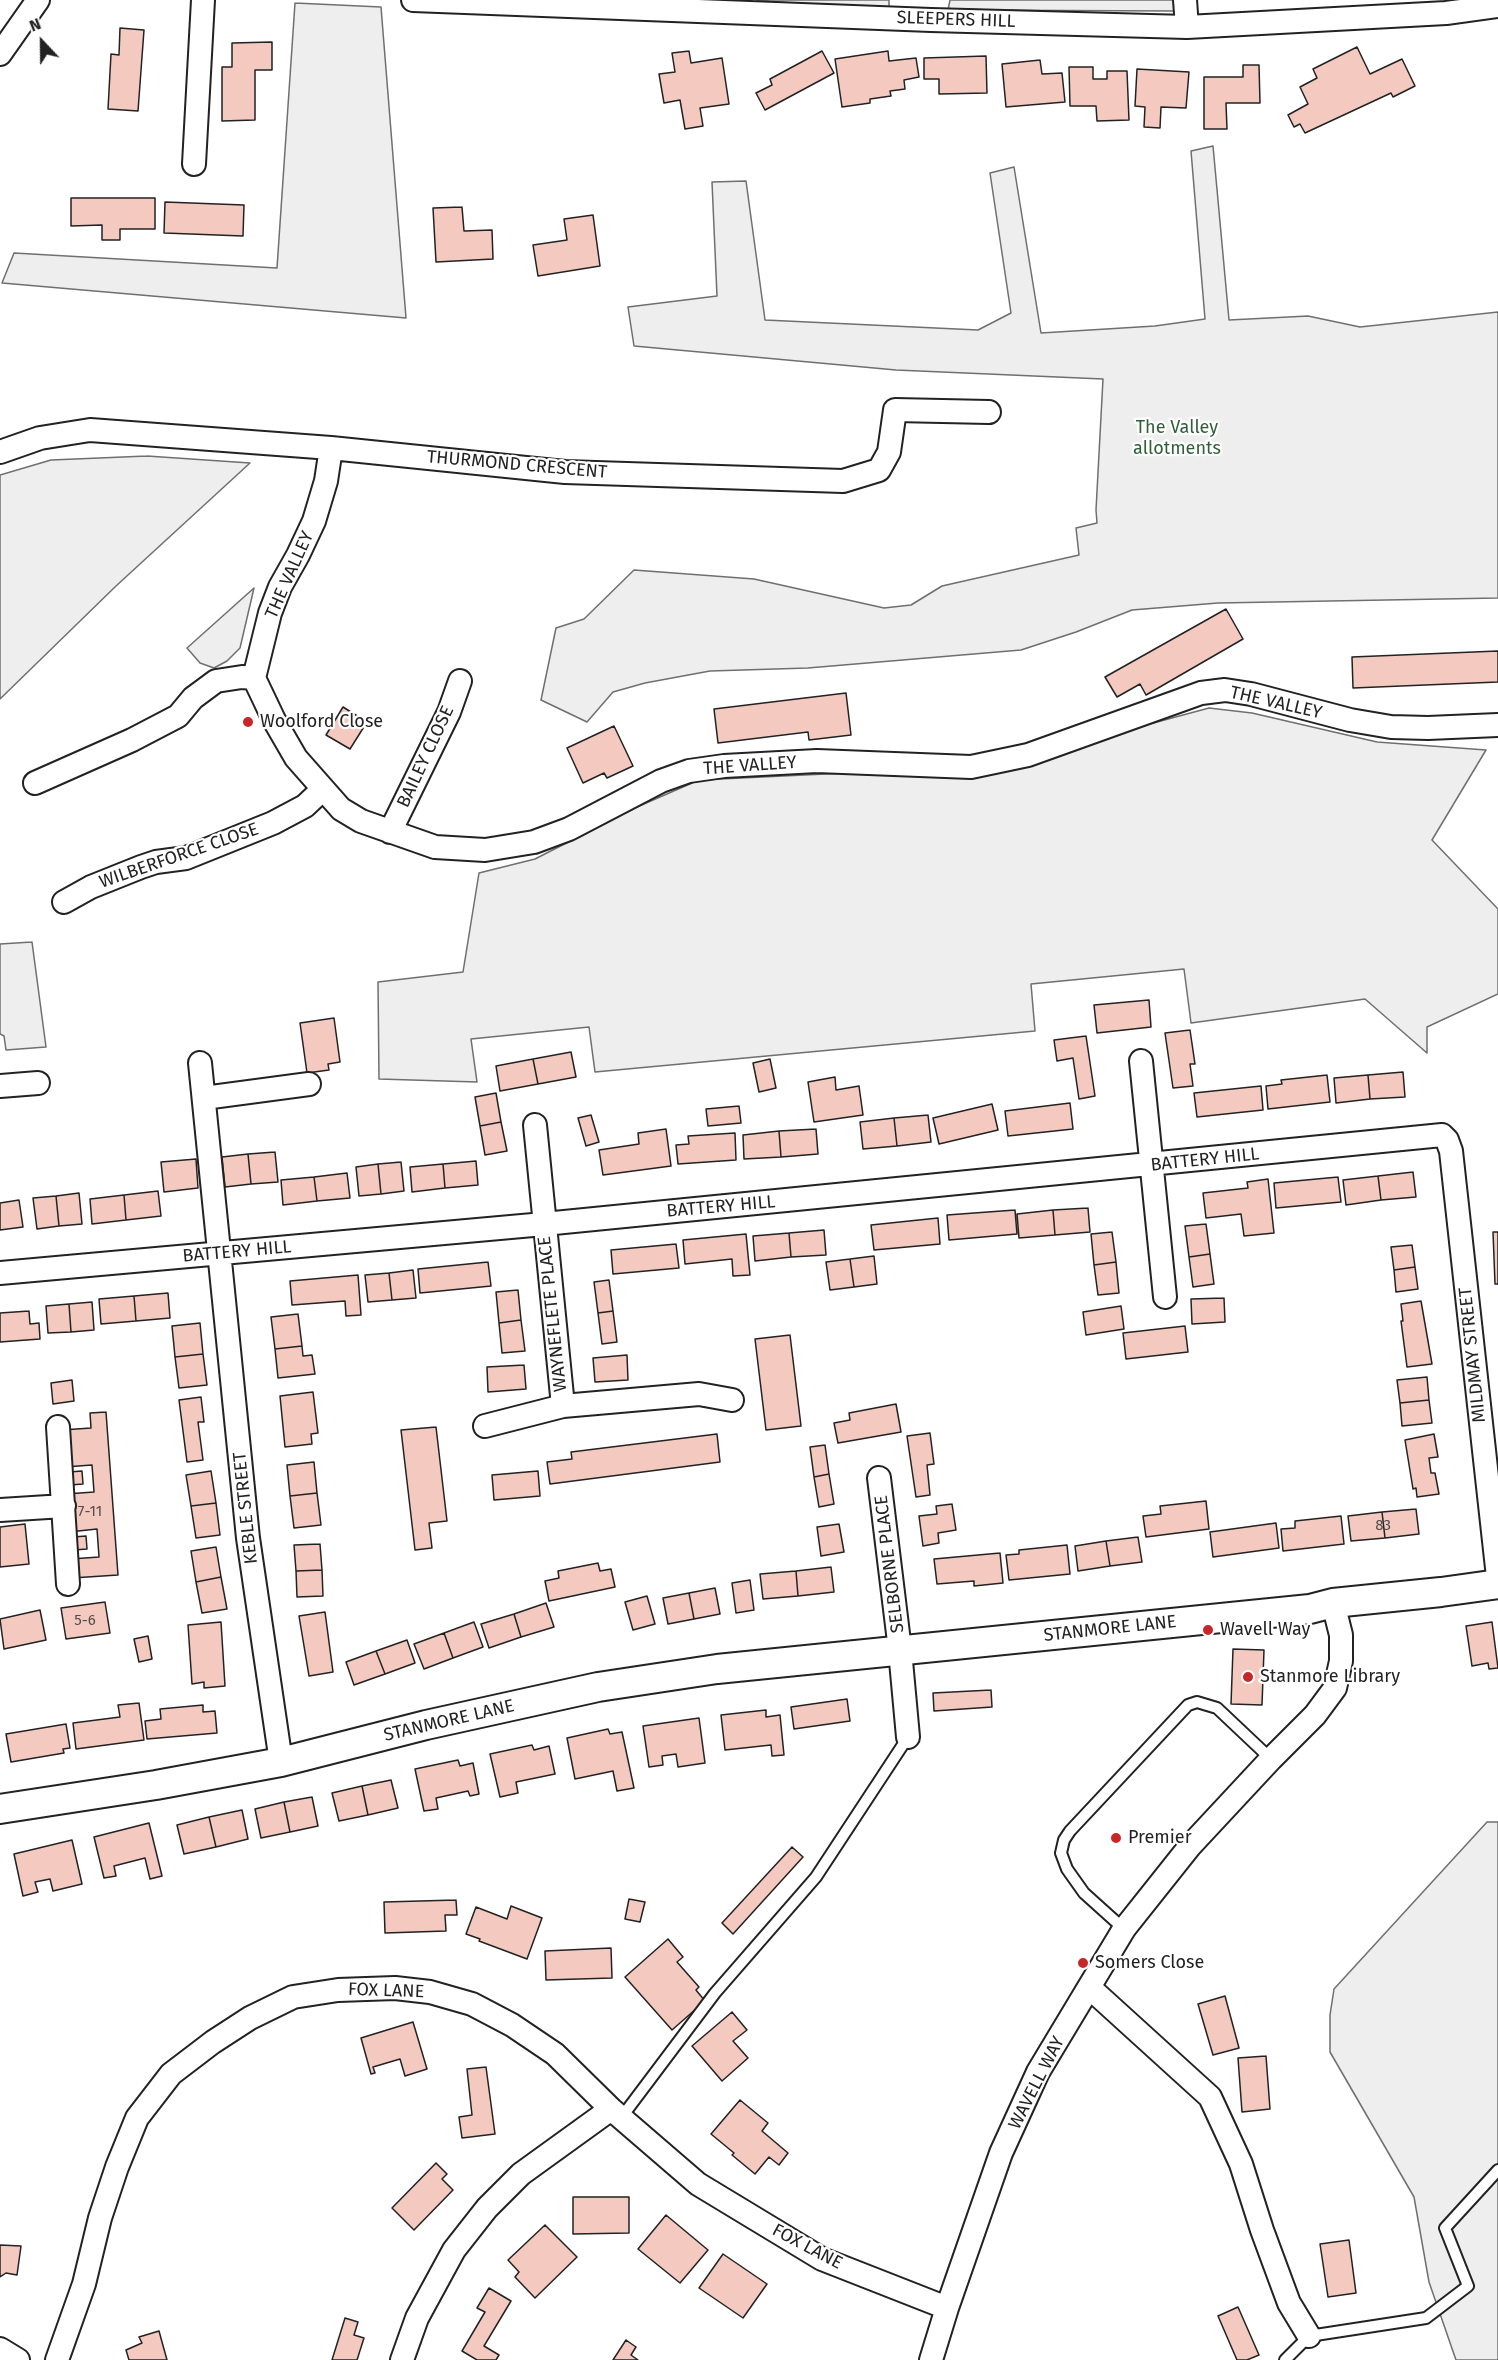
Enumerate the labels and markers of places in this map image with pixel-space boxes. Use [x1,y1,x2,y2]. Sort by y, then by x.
place label: Woolford Close [260,711,383,733]
marker: Woolford Close [241,715,255,729]
place label: Wavell Way [1220,1619,1310,1641]
marker: Wavell Way [1201,1623,1215,1637]
place label: Stanmore Library [1260,1666,1400,1688]
marker: Stanmore Library [1241,1670,1255,1684]
place label: Premier [1128,1827,1192,1849]
marker: Premier [1109,1831,1123,1845]
place label: Somers Close [1095,1952,1204,1974]
marker: Somers Close [1076,1956,1090,1970]

